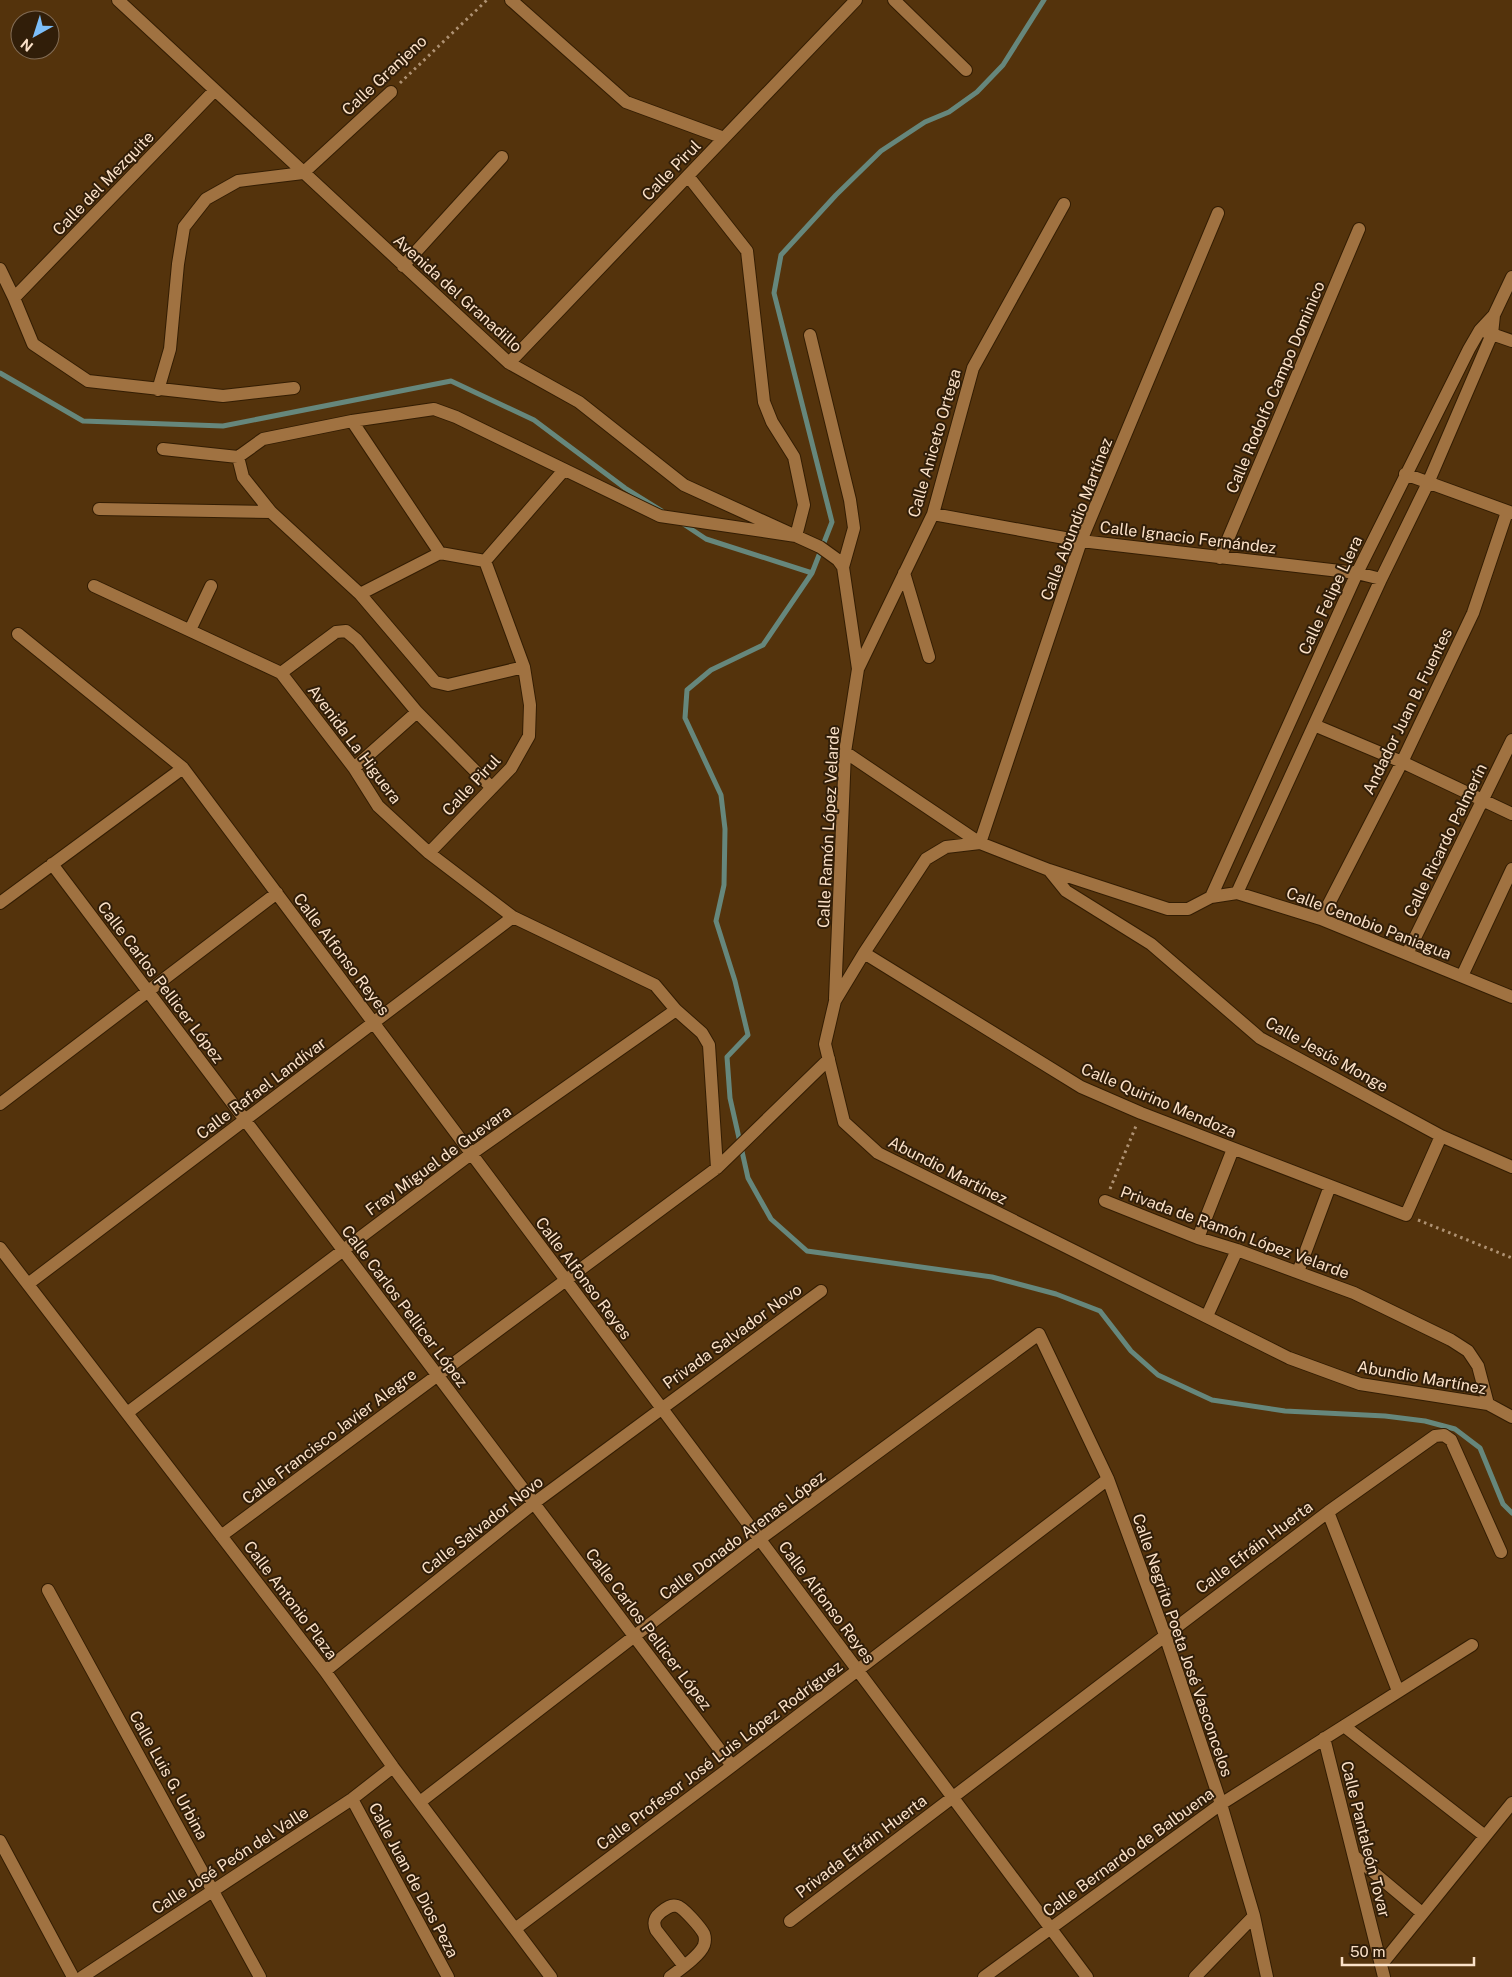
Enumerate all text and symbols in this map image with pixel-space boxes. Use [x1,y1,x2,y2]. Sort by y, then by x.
north arrow [10,10,60,60]
street label: Calle Granjeno [338,31,431,119]
text: N [18,35,36,55]
street label: Calle del Mezquite [49,127,158,239]
street label: Calle Pirul [638,136,705,204]
street label: Avenida del Granadillo [389,231,526,356]
street label: Calle Rodolfo Campo Dominico [1222,278,1329,496]
street label: Calle Aniceto Ortega [904,367,965,520]
street label: Calle Abundio Martínez [1037,435,1116,603]
street label: Calle Ignacio Fernández [1099,517,1277,558]
street label: Calle Felipe Llera [1295,533,1366,658]
street label: Andador Juan B. Fuentes [1359,625,1456,798]
street label: Avenida La Higuera [304,681,405,807]
street label: Calle Ramón López Velarde [814,726,843,928]
street label: Calle Pirul [438,751,504,820]
street label: Calle Ricardo Palmerín [1400,760,1491,920]
street label: Calle Cenobio Paniagua [1284,883,1454,964]
street label: Calle Alfonso Reyes [290,890,394,1019]
street label: Calle Carlos Pellicer López [94,898,228,1067]
street label: Calle Jesús Monge [1262,1013,1391,1096]
street label: Calle Rafael Landívar [193,1033,330,1143]
street label: Calle Quirino Mendoza [1078,1059,1239,1142]
street label: Fray Miguel de Guevara [362,1101,515,1220]
street label: Abundio Martínez [885,1132,1011,1209]
street label: Privada de Ramón López Velarde [1118,1182,1352,1283]
street label: Calle Alfonso Reyes [532,1214,636,1343]
street label: Calle Carlos Pellicer López [338,1222,472,1391]
street label: Privada Salvador Novo [659,1280,805,1393]
street label: Abundio Martínez [1356,1357,1488,1398]
street label: Calle Francisco Javier Alegre [238,1365,420,1508]
street label: Calle Donado Arenas López [656,1467,829,1604]
street label: Calle Salvador Novo [418,1472,547,1579]
street label: Calle Efráin Huerta [1192,1497,1317,1598]
street label: Calle Negrito Poeta José Vasconcelos [1128,1511,1237,1779]
street label: Calle Antonio Plaza [240,1537,341,1663]
street label: Calle Alfonso Reyes [775,1538,879,1667]
street label: Calle Carlos Pellicer López [582,1545,716,1714]
street label: Calle Profesor José Luis López Rodríguez [593,1657,846,1854]
street label: Calle Luis G. Urbina [125,1707,212,1843]
street label: Calle Pantaleón Tovar [1337,1759,1394,1919]
street label: Calle Bernardo de Balbuena [1039,1784,1218,1921]
street label: Privada Efráin Huerta [792,1791,931,1902]
street label: Calle Juan de Dios Peza [365,1799,463,1961]
street label: Calle José Peón del Valle [148,1803,312,1918]
scale bar [1342,1934,1474,1966]
text: 50 m [1350,1943,1385,1960]

